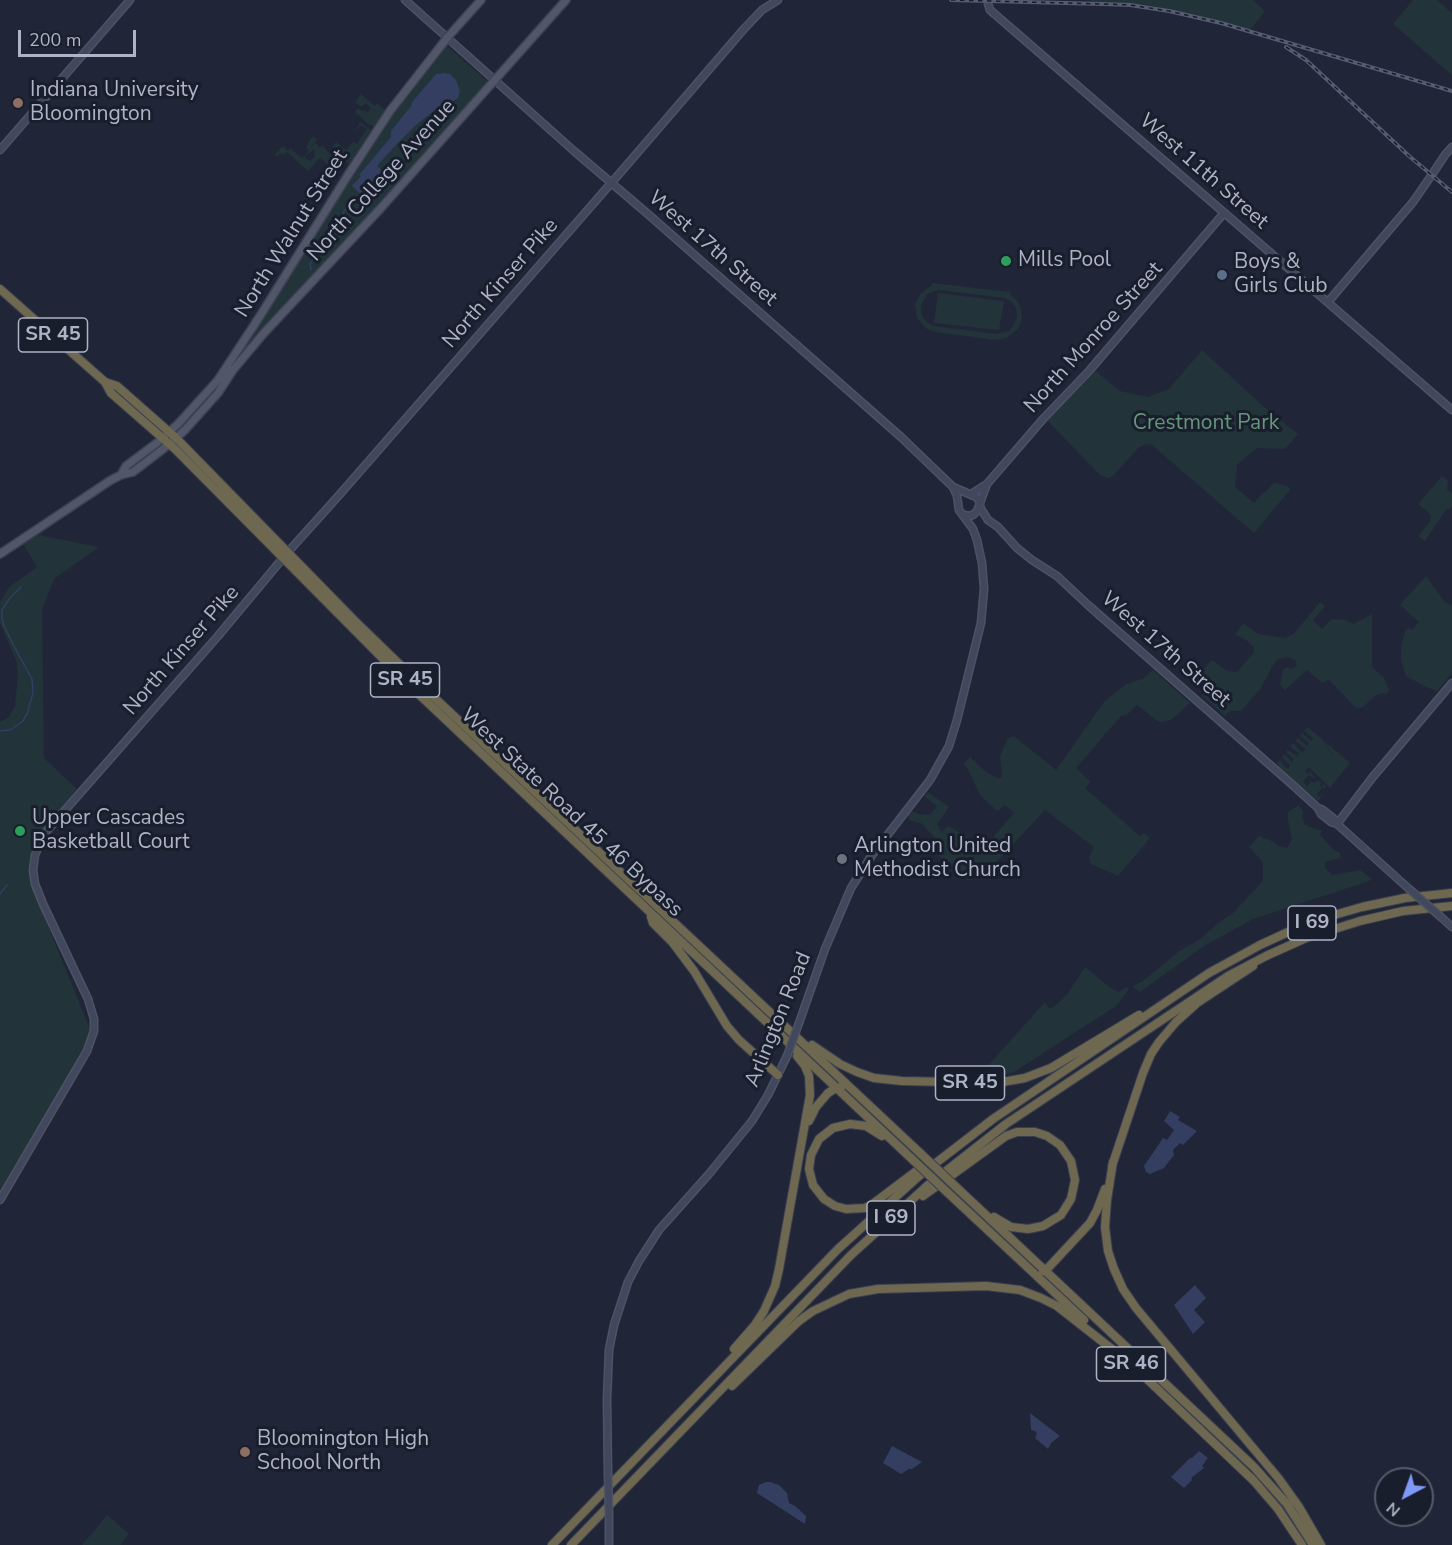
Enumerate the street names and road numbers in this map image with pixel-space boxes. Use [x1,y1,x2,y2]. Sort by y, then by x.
street label: North College Avenue [303,95,461,267]
street label: West 11th Street [1133,109,1273,235]
street label: North Walnut Street [230,145,354,323]
street label: West 17th Street [642,186,782,312]
street label: North Kinser Pike [438,214,564,354]
street label: North Monroe Street [1020,257,1168,419]
road number: SR 45 [19,318,88,352]
street label: North Kinser Pike [119,581,245,721]
street label: West 17th Street [1095,587,1235,713]
road number: SR 45 [370,663,440,697]
street label: West State Road 45 46 Bypass [455,703,687,923]
road number: I 69 [1288,906,1336,940]
street label: Arlington Road [740,949,818,1091]
road number: SR 45 [936,1066,1004,1100]
road number: I 69 [867,1201,915,1235]
road number: SR 46 [1096,1347,1166,1381]

